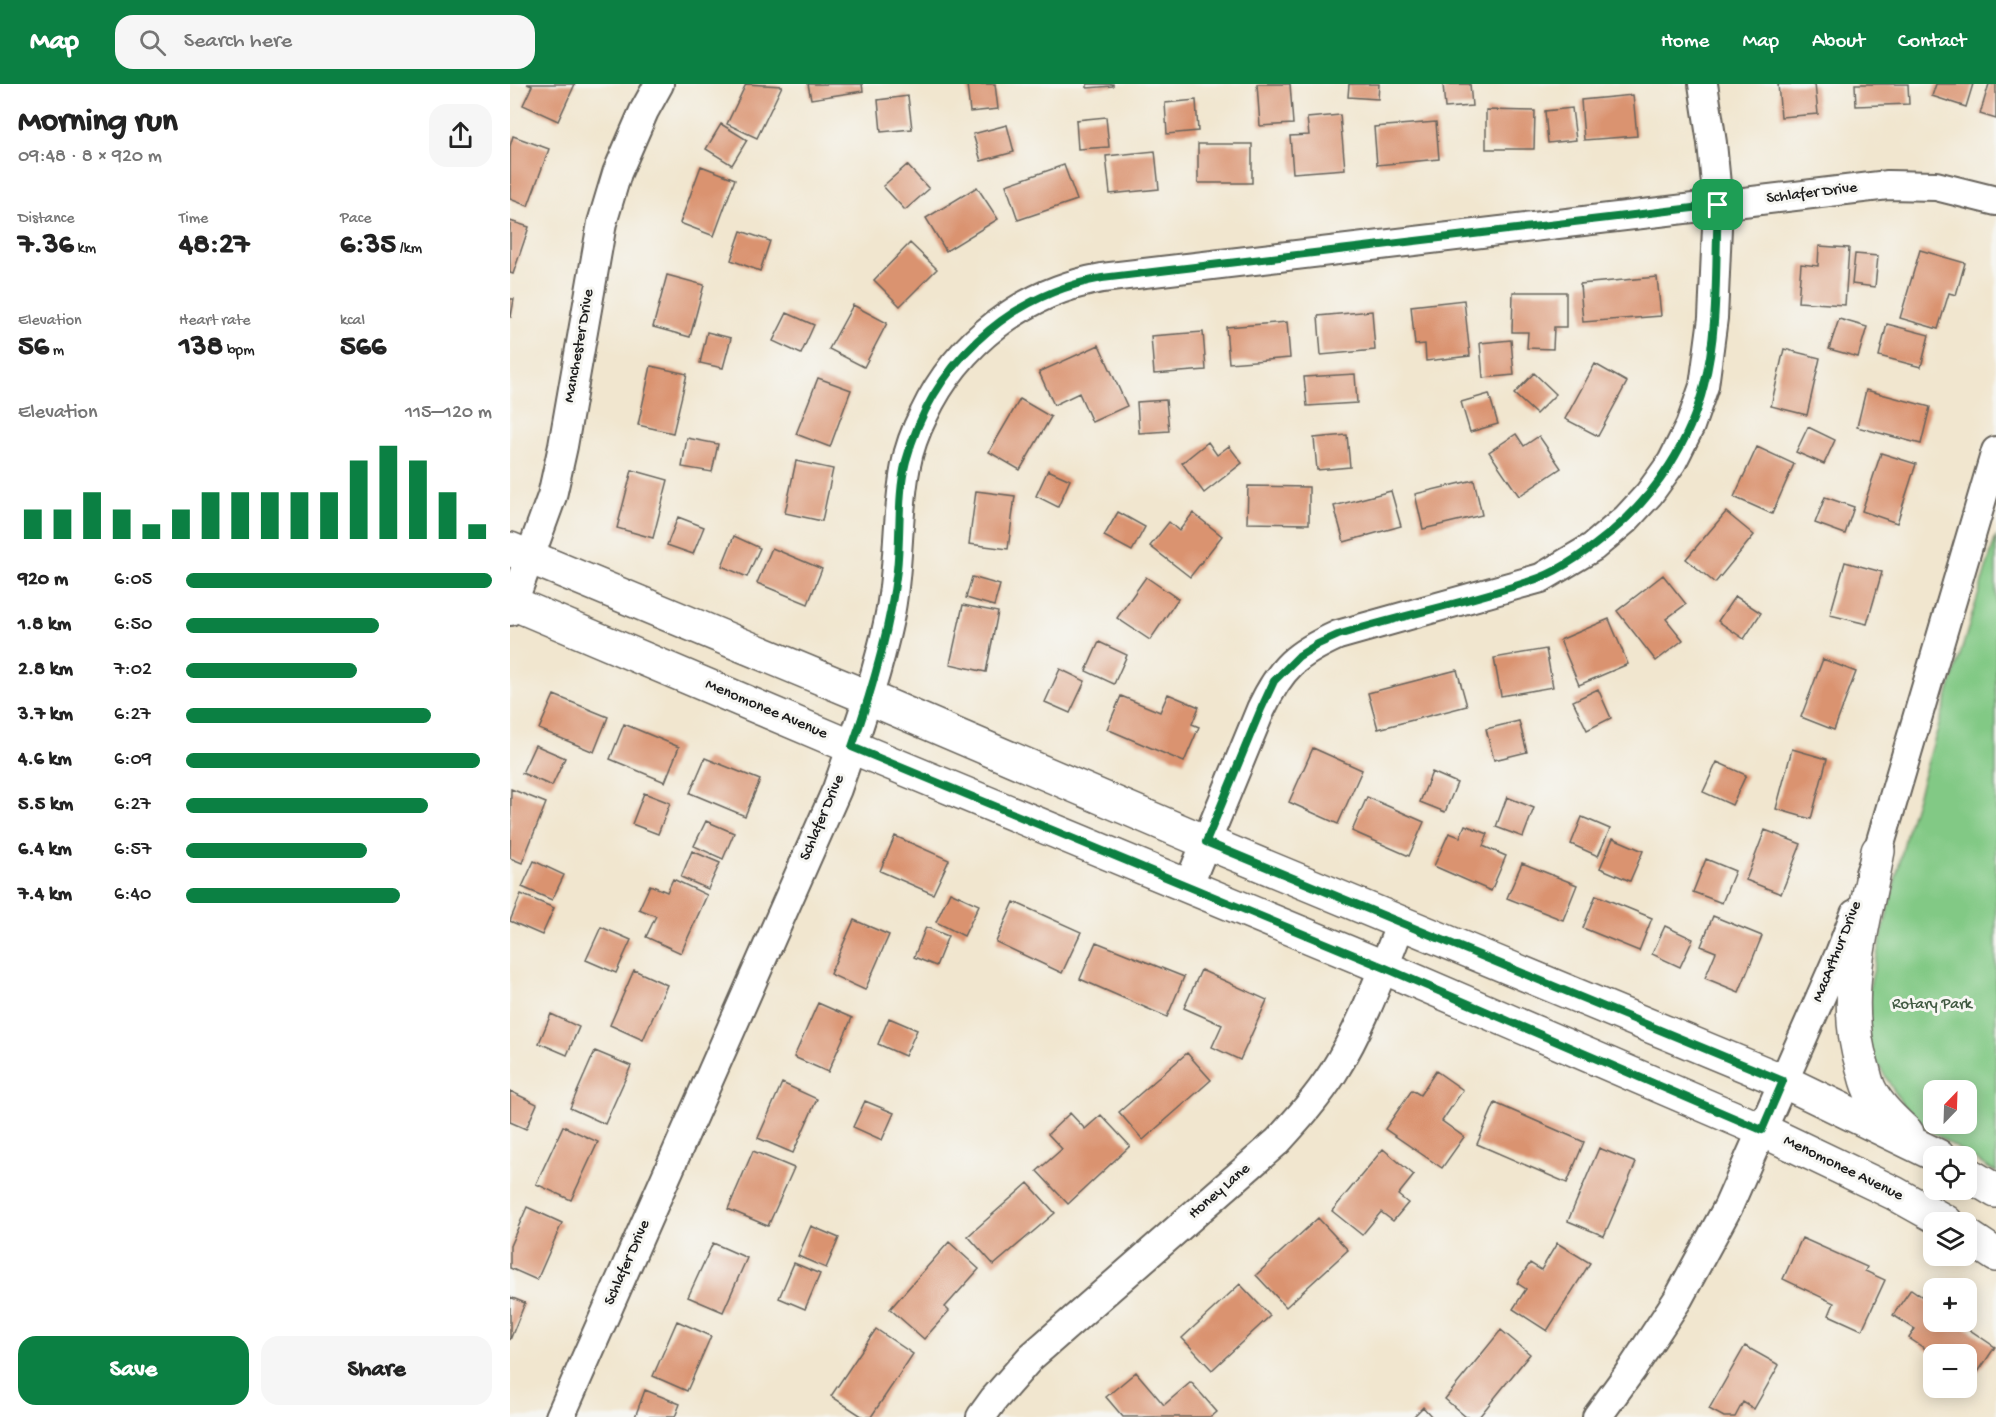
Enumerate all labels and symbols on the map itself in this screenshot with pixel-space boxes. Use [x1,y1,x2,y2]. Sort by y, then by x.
pin [1692,179,1743,230]
street label: Schlafer Drive [1766,179,1859,209]
street label: Manchester Drive [561,287,599,404]
street label: Menomonee Avenue [702,676,831,745]
street label: Schlafer Drive [796,772,850,864]
street label: MacArthur Drive [1809,898,1867,1005]
park label: Rotary Park [1892,996,1974,1015]
north arrow [1923,1080,1977,1134]
street label: Menomonee Avenue [1780,1132,1907,1207]
street label: Honey Lane [1185,1160,1255,1224]
street label: Schlafer Drive [601,1217,656,1309]

